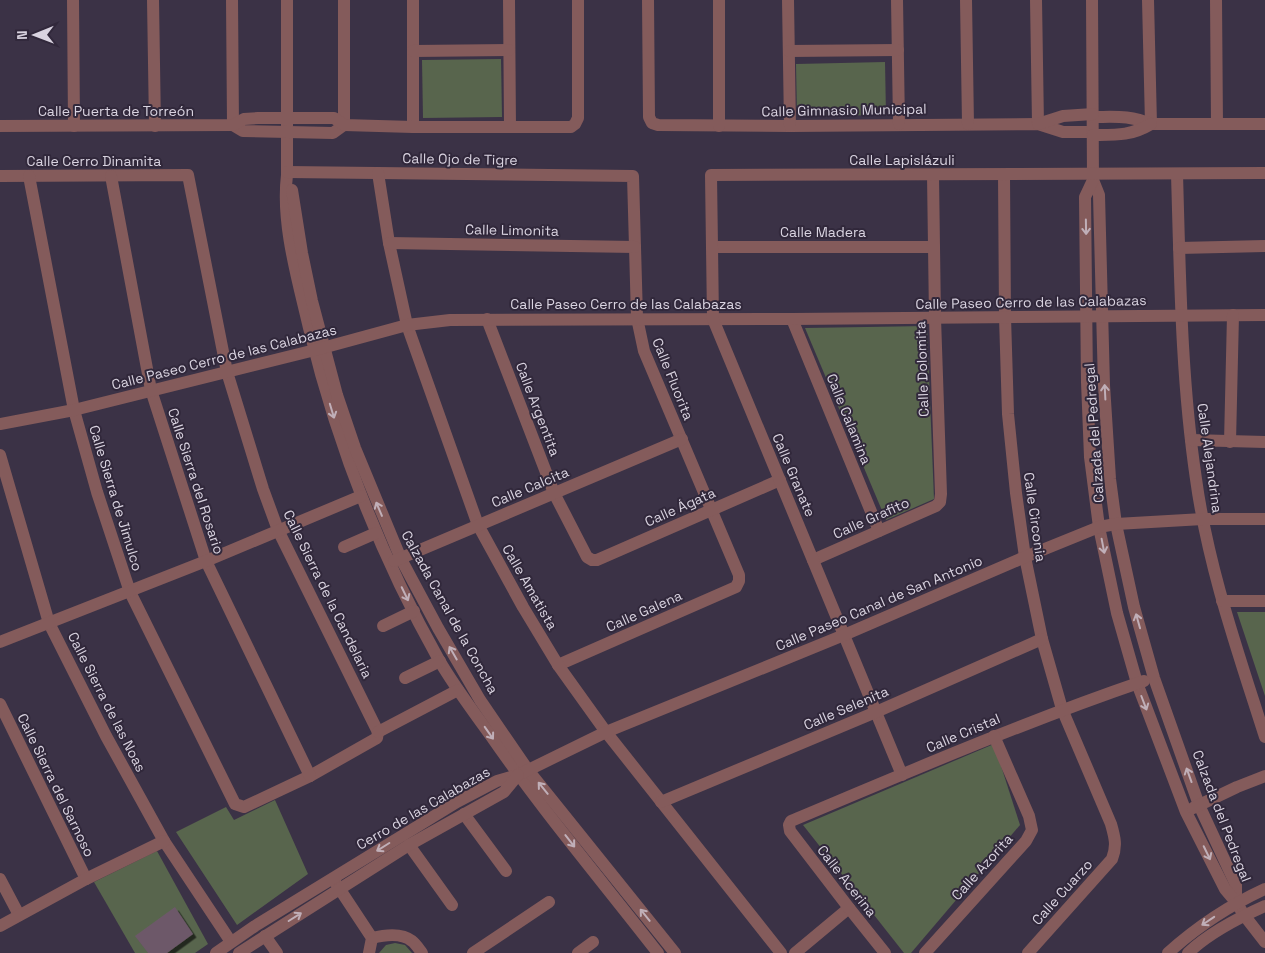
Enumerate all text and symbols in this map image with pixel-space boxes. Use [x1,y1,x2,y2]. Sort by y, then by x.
north arrow [10,10,60,60]
text: N [13,30,31,40]
street label: Calle Gimnasio Municipal [761,100,927,120]
street label: Calle Puerta de Torreón [38,102,194,120]
street label: Calle Ojo de Tigre [402,149,518,169]
street label: Calle Lapislázuli [849,151,955,169]
street label: Calle Cerro Dinamita [27,152,161,170]
one-way arrow [1081,218,1091,235]
street label: Calle Limonita [465,220,559,240]
street label: Calle Madera [780,223,866,241]
street label: Calle Paseo Cerro de las Calabazas [915,291,1147,313]
street label: Calle Paseo Cerro de las Calabazas [510,295,742,313]
street label: Calle Paseo Cerro de las Calabazas [110,320,338,394]
street label: Calle Dolomita [911,321,933,417]
street label: Calle Fluorita [648,335,698,423]
street label: Calle Argentita [512,359,564,459]
street label: Calzada del Pedregal [1080,363,1108,503]
street label: Calle Calamina [823,371,875,467]
one-way arrow [1100,384,1109,400]
street label: Calle Alejandrina [1193,402,1227,514]
one-way arrow [327,403,337,419]
street label: Calle Sierra del Rosario [164,406,228,556]
street label: Calle Sierra de Jimulco [85,423,147,573]
street label: Calle Granate [768,431,820,519]
street label: Calle Calcita [489,463,571,511]
street label: Calle Circonia [1020,471,1050,563]
street label: Calle Ágata [642,483,718,531]
street label: Calle Grafito [830,493,912,543]
one-way arrow [374,502,384,517]
street label: Calle Sierra de la Candelaria [279,507,377,681]
street label: Calzada Canal de la Concha [397,527,503,697]
one-way arrow [1099,538,1108,554]
street label: Calle Amatista [498,541,562,633]
street label: Calle Paseo Canal de San Antonio [773,551,985,655]
one-way arrow [401,586,410,601]
street label: Calle Galena [603,586,685,636]
one-way arrow [1133,614,1142,630]
street label: Calle Sierra de las Noas [64,629,150,775]
one-way arrow [448,646,458,661]
street label: Calle Selenita [801,682,891,734]
one-way arrow [1140,695,1149,710]
street label: Calle Cristal [923,709,1003,757]
street label: Calle Sierra del Sarnoso [13,710,99,860]
one-way arrow [484,726,494,740]
street label: Calzada del Pedregal [1189,747,1255,885]
street label: Cerro de las Calabazas [353,762,493,854]
one-way arrow [1184,768,1193,784]
one-way arrow [537,782,548,795]
street label: Calle Azorita [947,830,1017,904]
one-way arrow [564,834,575,847]
street label: Calle Acerina [813,841,881,921]
one-way arrow [376,842,390,852]
one-way arrow [1202,845,1212,860]
street label: Calle Cuarzo [1028,855,1096,929]
one-way arrow [639,909,650,922]
one-way arrow [287,911,301,921]
one-way arrow [1201,917,1215,927]

